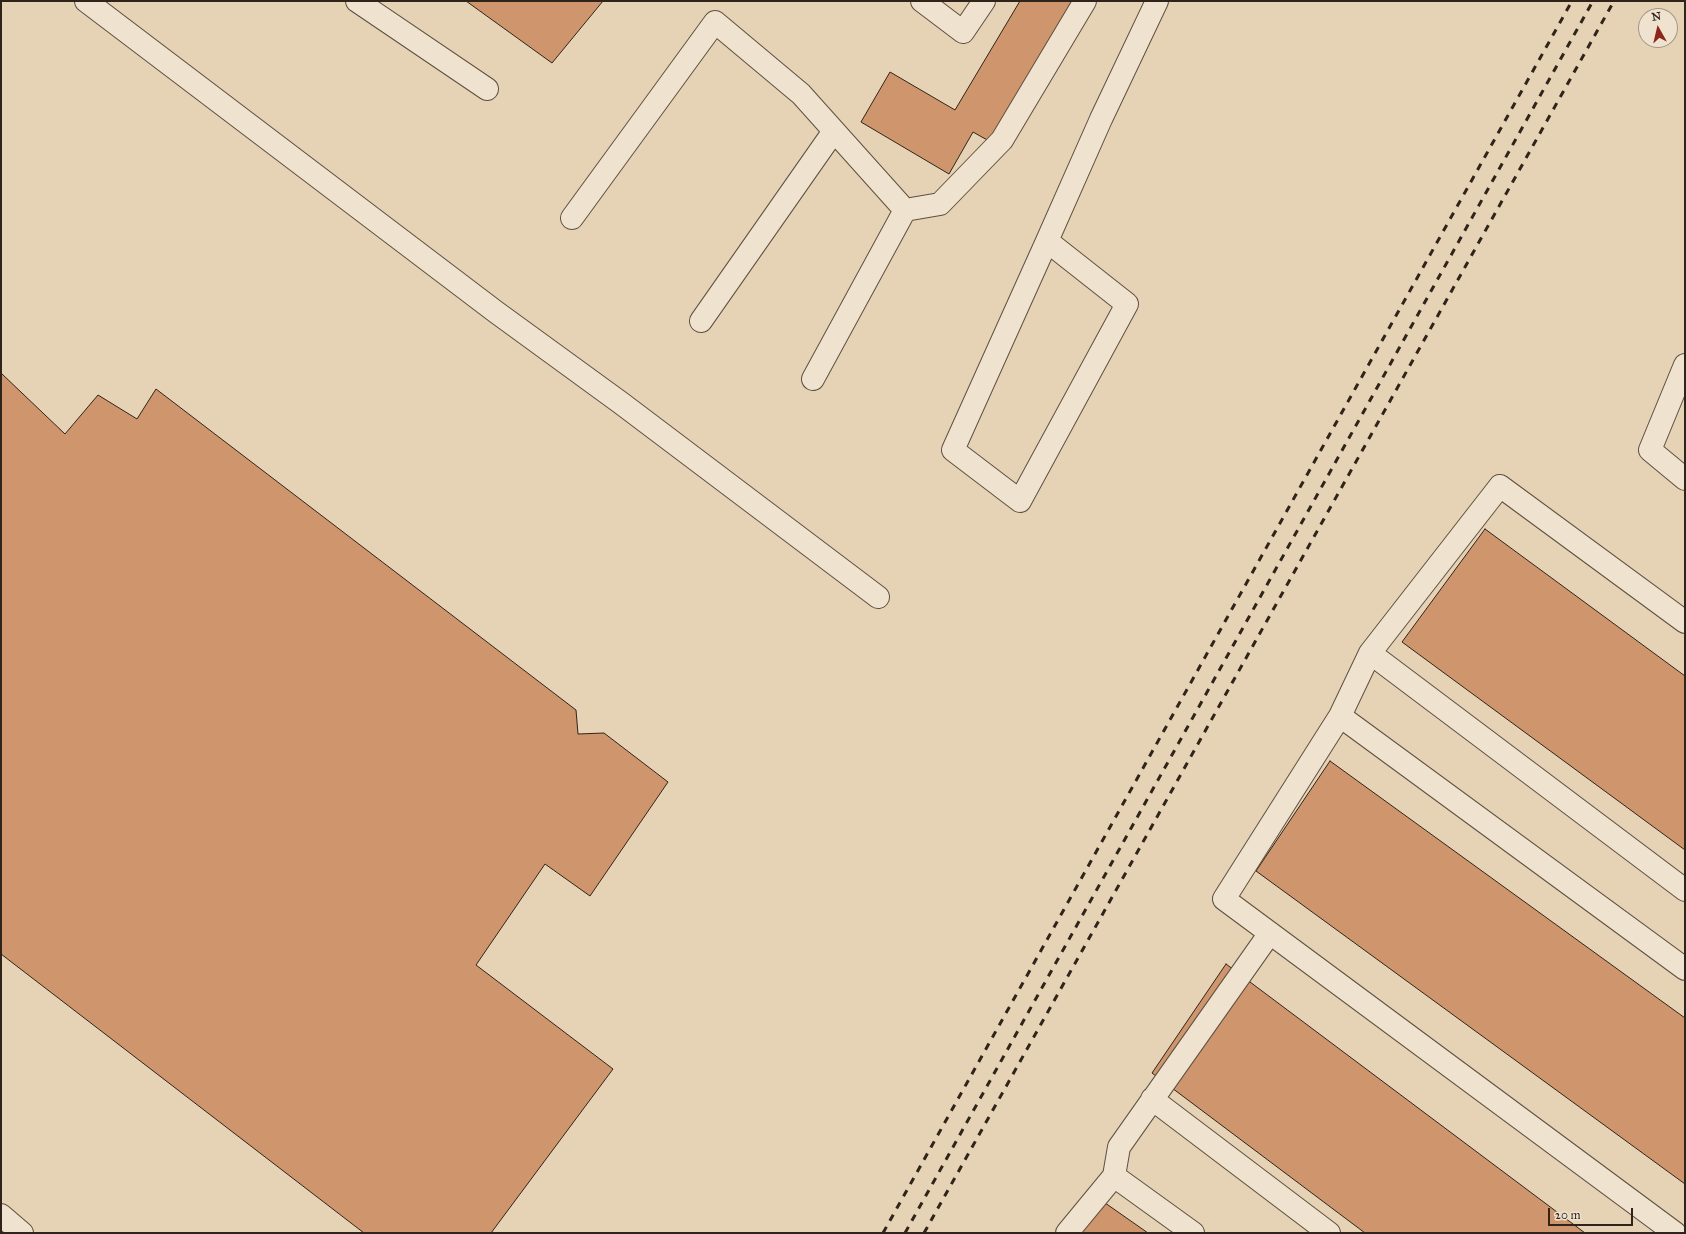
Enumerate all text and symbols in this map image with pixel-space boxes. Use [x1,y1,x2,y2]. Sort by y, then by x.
north arrow [1638,8,1678,48]
text: N [1651,10,1662,24]
scale bar [1550,1200,1635,1226]
text: 20 m [1555,1208,1581,1222]

